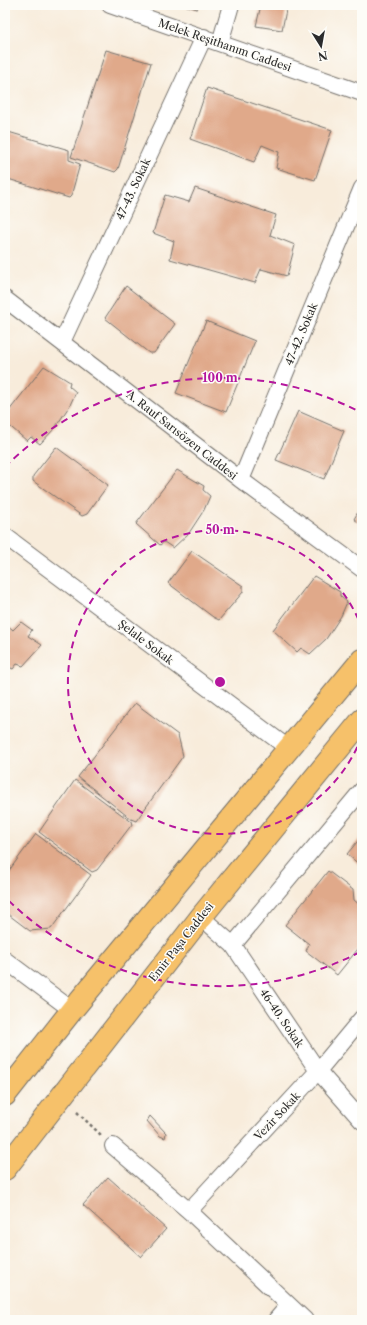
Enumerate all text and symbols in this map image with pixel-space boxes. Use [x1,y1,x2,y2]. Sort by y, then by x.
street label: Melek Reşithanım Caddesi [157,16,294,75]
north arrow [301,26,341,66]
text: N [316,48,329,64]
street label: 47-43. Sokak [113,155,154,222]
street label: 47-42. Sokak [282,300,321,367]
text: 100 m [202,370,238,385]
street label: A. Rauf Sarısözen Caddesi [123,387,241,483]
text: 50 m [205,522,235,537]
street label: Şelale Sokak [116,617,177,668]
centre of rings [213,675,227,689]
street label: Emir Paşa Caddesi [146,899,217,984]
street label: 46-40. Sokak [257,986,307,1051]
street label: Vezir Sokak [250,1088,303,1144]

